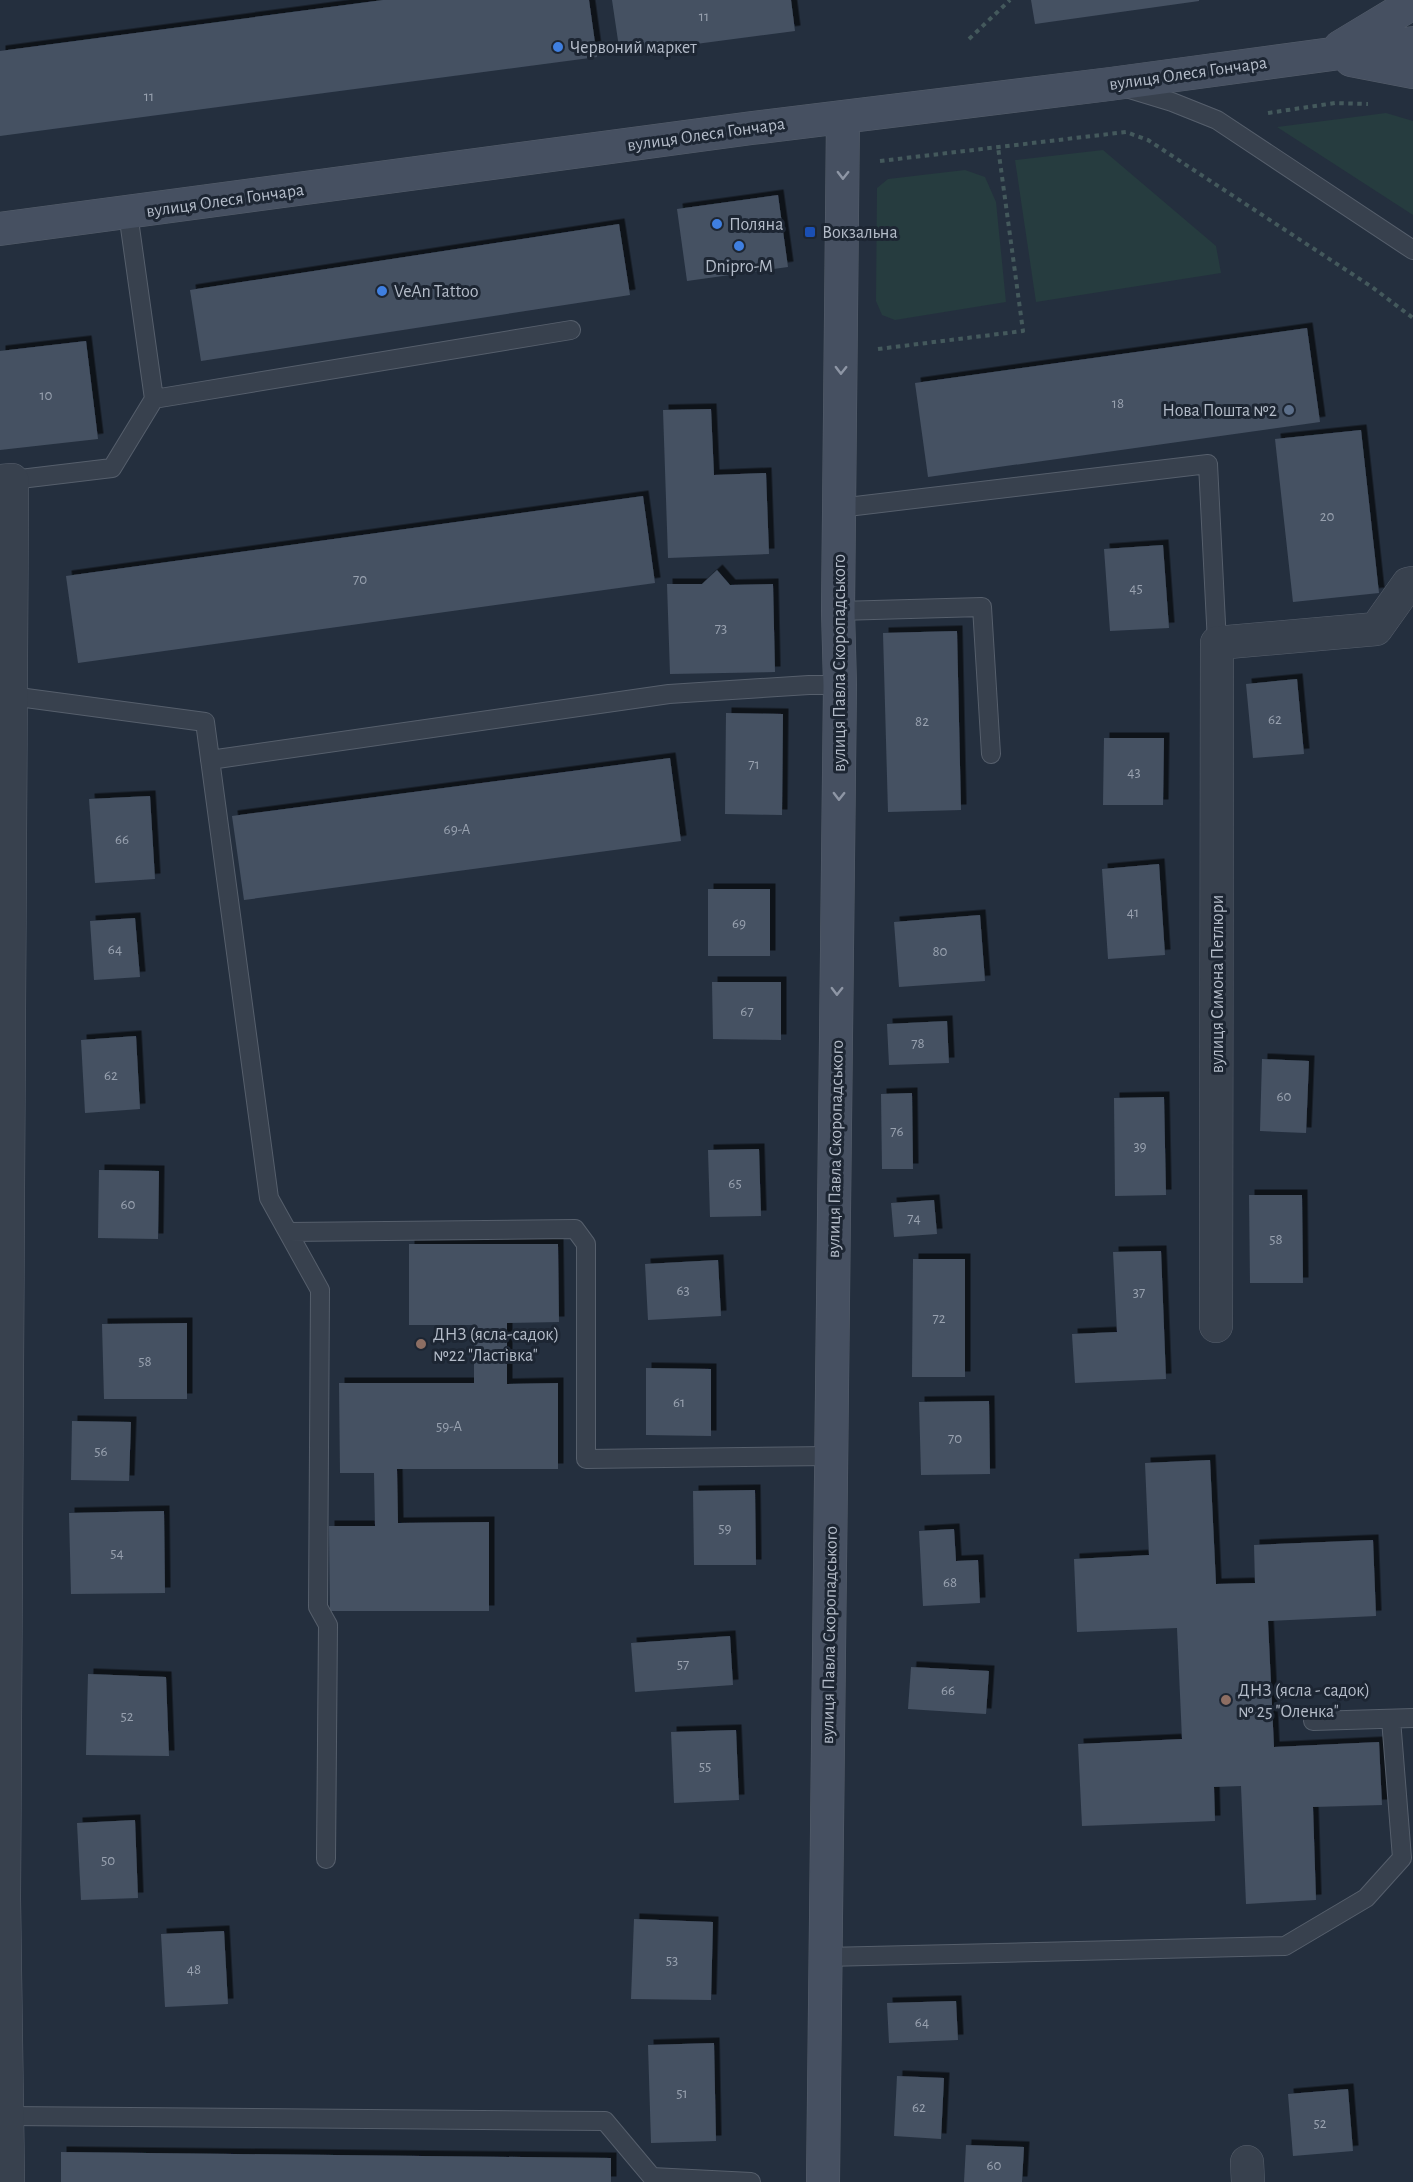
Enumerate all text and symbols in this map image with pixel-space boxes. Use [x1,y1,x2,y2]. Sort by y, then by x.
house number: 11 [699,9,709,24]
place label: Червоний маркет [570,39,697,57]
marker: Червоний маркет [551,40,565,54]
street label: вулиця Олеся Гончара [1108,54,1268,94]
house number: 11 [144,89,154,104]
street label: вулиця Олеся Гончара [626,115,786,155]
one-way arrow [837,171,850,180]
street label: вулиця Олеся Гончара [145,181,305,221]
place label: Поляна [729,216,783,234]
marker: Поляна [710,217,724,231]
place label: Вокзальна [822,224,898,242]
marker: Вокзальна [803,225,817,239]
marker: Dnipro-M [732,239,746,253]
place label: Dnipro-M [705,258,773,276]
place label: VeAn Tattoo [394,283,479,301]
marker: VeAn Tattoo [375,284,389,298]
one-way arrow [835,366,847,375]
house number: 10 [39,388,53,403]
house number: 18 [1112,396,1124,411]
place label: Нова Пошта №2 [1162,402,1277,420]
marker: Нова Пошта №2 [1282,403,1296,417]
house number: 20 [1320,509,1334,524]
street label: вулиця Павла Скоропадського [831,554,849,772]
house number: 70 [353,572,367,587]
house number: 45 [1129,581,1143,596]
house number: 73 [715,621,727,636]
house number: 62 [1268,712,1282,727]
house number: 82 [915,714,929,729]
house number: 71 [748,757,760,772]
house number: 43 [1127,765,1141,780]
one-way arrow [833,792,845,801]
house number: 69-А [444,822,471,837]
house number: 66 [115,832,129,847]
street label: вулиця Симона Петлюри [1209,895,1227,1073]
house number: 41 [1127,905,1139,920]
house number: 69 [732,916,746,931]
house number: 64 [108,942,122,957]
house number: 80 [932,944,948,959]
one-way arrow [830,987,843,996]
house number: 67 [740,1004,754,1019]
house number: 78 [911,1036,925,1051]
street label: вулиця Павла Скоропадського [825,1040,847,1258]
house number: 62 [104,1068,118,1083]
house number: 60 [1277,1089,1292,1104]
house number: 76 [890,1124,904,1139]
house number: 39 [1133,1139,1147,1154]
house number: 65 [728,1176,742,1191]
house number: 60 [121,1197,136,1212]
house number: 74 [907,1211,921,1226]
house number: 58 [1269,1232,1283,1247]
house number: 63 [676,1283,690,1298]
house number: 37 [1133,1285,1145,1300]
house number: 72 [932,1311,946,1326]
place label: ДНЗ (ясла-садок) №22 "Ластівка" [433,1326,559,1365]
marker: ДНЗ (ясла-садок) №22 "Ластівка" [414,1337,428,1351]
house number: 58 [138,1354,152,1369]
house number: 61 [673,1395,685,1410]
house number: 59-А [436,1419,462,1434]
house number: 70 [948,1431,962,1446]
house number: 56 [94,1444,108,1459]
house number: 59 [718,1521,732,1536]
street label: вулиця Павла Скоропадського [819,1526,841,1744]
house number: 54 [110,1546,124,1561]
house number: 68 [943,1575,957,1590]
house number: 57 [677,1657,689,1672]
place label: ДНЗ (ясла - садок) № 25 "Оленка" [1238,1682,1370,1721]
house number: 66 [941,1683,955,1698]
marker: ДНЗ (ясла - садок) № 25 "Оленка" [1219,1693,1233,1707]
house number: 52 [120,1709,134,1724]
house number: 55 [699,1759,711,1774]
house number: 50 [101,1853,115,1868]
house number: 53 [666,1953,678,1968]
house number: 48 [187,1962,201,1977]
house number: 64 [915,2015,929,2030]
house number: 51 [676,2086,688,2101]
house number: 62 [912,2100,926,2115]
house number: 52 [1313,2116,1327,2131]
house number: 60 [987,2158,1002,2173]

